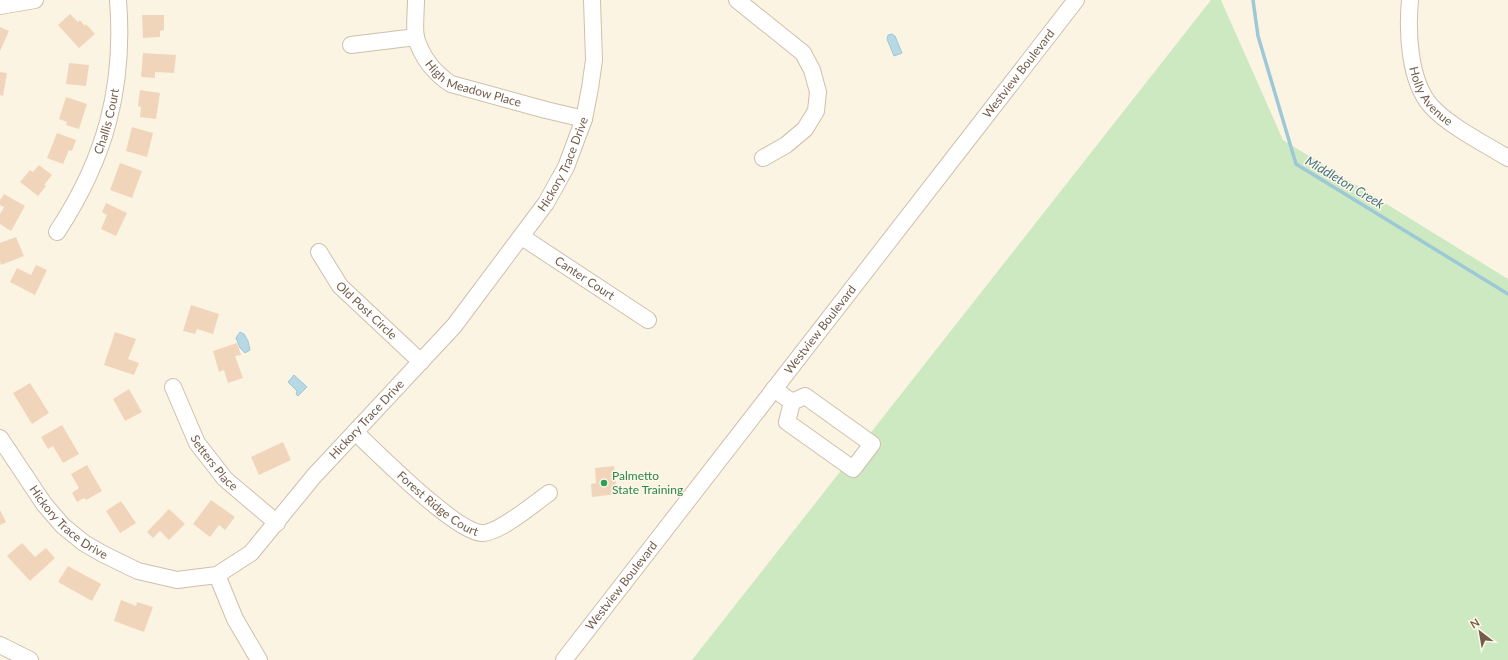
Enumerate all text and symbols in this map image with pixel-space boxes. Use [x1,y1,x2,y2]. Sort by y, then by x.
street label: Westview Boulevard [979,26,1058,121]
street label: High Meadow Place [422,57,523,110]
street label: Holly Avenue [1406,65,1456,129]
street label: Challis Court [90,87,122,156]
street label: Hickory Trace Drive [534,115,591,214]
water label: Middleton Creek [1303,152,1388,212]
street label: Canter Court [552,253,618,303]
street label: Old Post Circle [333,278,400,343]
street label: Westview Boulevard [781,282,859,377]
street label: Hickory Trace Drive [326,376,407,462]
street label: Setters Place [187,433,241,494]
street label: Forest Ridge Court [394,468,481,539]
place label: Palmetto State Training [612,468,683,497]
marker: Palmetto State Training [599,478,609,488]
street label: Hickory Trace Drive [27,482,110,562]
street label: Westview Boulevard [582,538,660,633]
north arrow [1460,612,1500,652]
text: N [1468,615,1482,631]

